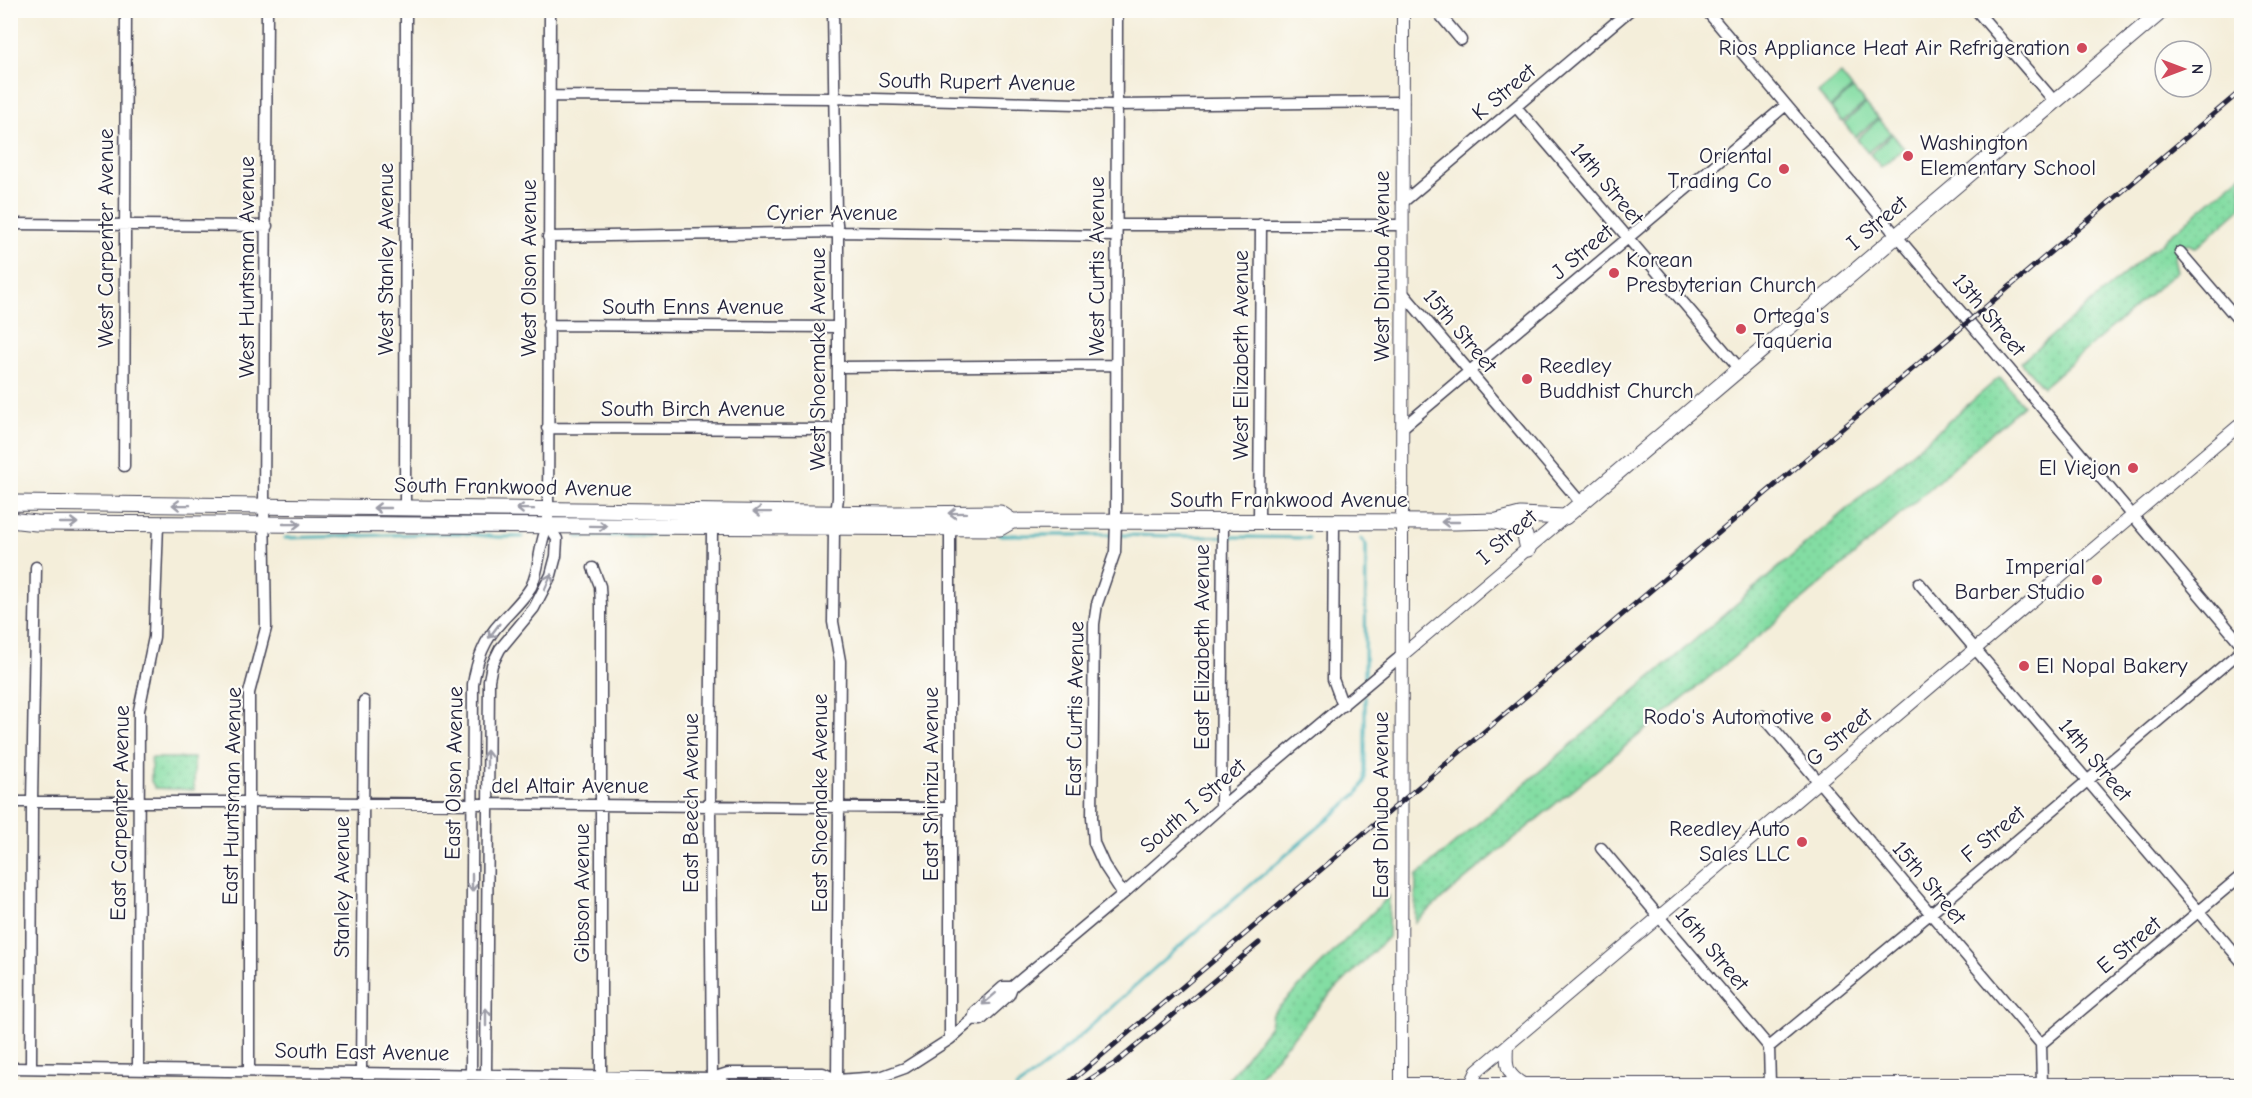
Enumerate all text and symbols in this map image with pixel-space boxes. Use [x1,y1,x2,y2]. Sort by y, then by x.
place label: Rios Appliance Heat Air Refrigeration [1719,35,2070,61]
north arrow [2153,39,2213,99]
marker: Rios Appliance Heat Air Refrigeration [2075,41,2089,55]
street label: K Street [1467,58,1542,126]
text: N [2188,64,2206,74]
street label: South Rupert Avenue [878,67,1076,97]
street label: West Carpenter Avenue [93,128,119,348]
place label: Washington Elementary School [1920,130,2096,181]
street label: 14th Street [1565,137,1649,231]
place label: Oriental Trading Co [1668,143,1772,194]
marker: Washington Elementary School [1901,149,1915,163]
street label: West Huntsman Avenue [234,156,260,378]
marker: Oriental Trading Co [1777,162,1791,176]
street label: West Stanley Avenue [373,163,399,355]
street label: West Dinuba Avenue [1369,170,1395,362]
street label: West Curtis Avenue [1084,176,1110,356]
street label: West Olson Avenue [516,179,542,357]
street label: I Street [1841,190,1913,256]
street label: Cyrier Avenue [766,200,898,226]
street label: J Street [1546,218,1619,285]
street label: West Shoemake Avenue [805,247,831,471]
place label: Korean Presbyterian Church [1626,247,1817,298]
street label: West Elizabeth Avenue [1228,250,1254,460]
marker: Korean Presbyterian Church [1607,266,1621,280]
street label: 13th Street [1947,268,2032,362]
street label: 15th Street [1418,284,1503,379]
street label: South Enns Avenue [602,294,784,320]
place label: Ortega's Taqueria [1753,303,1833,354]
marker: Ortega's Taqueria [1734,322,1748,336]
place label: Reedley Buddhist Church [1539,353,1694,404]
marker: Reedley Buddhist Church [1520,372,1534,386]
street label: South Birch Avenue [601,396,785,422]
place label: El Viejon [2039,455,2121,481]
marker: El Viejon [2126,461,2140,475]
street label: South Frankwood Avenue [394,472,632,502]
street label: South Frankwood Avenue [1170,487,1408,513]
one-way arrow [172,499,192,511]
one-way arrow [372,502,392,514]
one-way arrow [515,503,535,515]
street label: I Street [1472,503,1543,570]
one-way arrow [752,506,772,518]
one-way arrow [947,507,967,519]
one-way arrow [1440,516,1460,528]
one-way arrow [58,517,78,529]
one-way arrow [282,518,302,530]
one-way arrow [588,520,608,532]
street label: East Elizabeth Avenue [1189,544,1215,750]
place label: Imperial Barber Studio [1954,554,2085,605]
one-way arrow [543,573,554,591]
marker: Imperial Barber Studio [2090,573,2104,587]
street label: East Curtis Avenue [1060,621,1090,797]
one-way arrow [488,622,501,638]
place label: El Nopal Bakery [2036,653,2188,679]
marker: El Nopal Bakery [2017,659,2031,673]
street label: East Olson Avenue [439,686,469,860]
street label: East Huntsman Avenue [217,687,247,905]
street label: East Shimizu Avenue [918,687,944,881]
street label: East Shoemake Avenue [807,693,833,913]
street label: G Street [1801,701,1878,772]
place label: Rodo's Automotive [1643,704,1814,730]
street label: East Carpenter Avenue [105,705,135,921]
marker: Rodo's Automotive [1819,710,1833,724]
street label: East Dinuba Avenue [1368,711,1394,899]
street label: East Beech Avenue [678,713,704,893]
street label: 14th Street [2053,713,2137,807]
one-way arrow [481,749,493,769]
street label: South I Street [1135,753,1252,859]
street label: del Altair Avenue [491,773,649,799]
street label: F Street [1956,799,2031,868]
street label: Stanley Avenue [329,816,355,958]
place label: Reedley Auto Sales LLC [1669,816,1790,867]
street label: Gibson Avenue [569,823,595,963]
marker: Reedley Auto Sales LLC [1795,835,1809,849]
street label: 15th Street [1887,836,1972,931]
one-way arrow [466,873,478,893]
street label: 16th Street [1670,902,1755,997]
street label: E Street [2092,910,2167,979]
one-way arrow [982,992,997,1006]
one-way arrow [480,1007,492,1027]
street label: South East Avenue [274,1037,450,1067]

